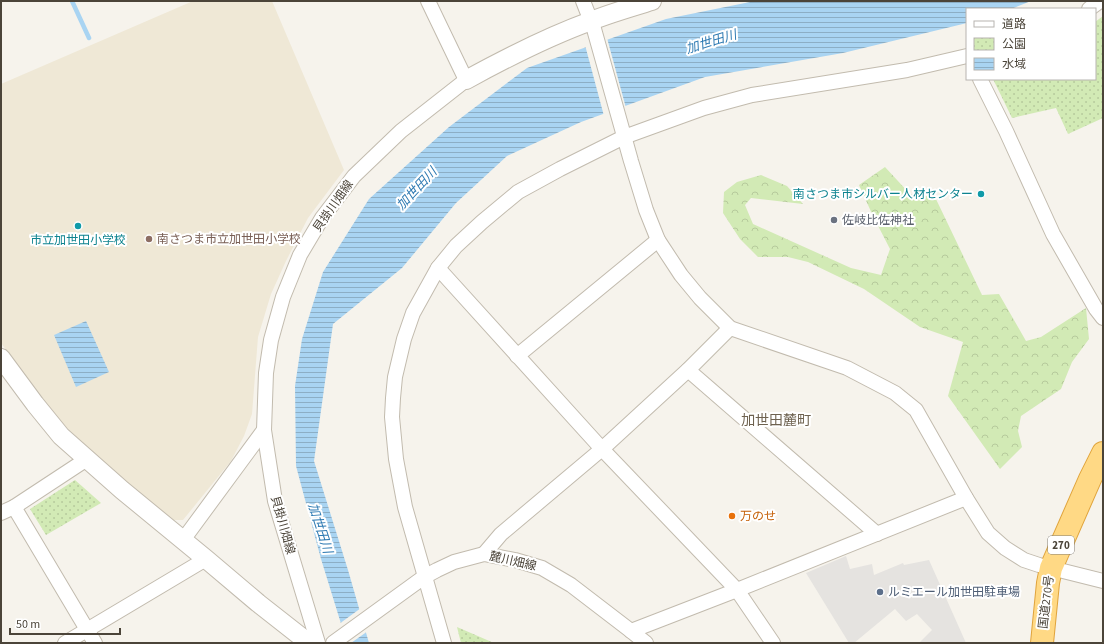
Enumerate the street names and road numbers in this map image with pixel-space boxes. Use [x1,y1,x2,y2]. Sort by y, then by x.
street label: 貝掛川畑線 [309,177,358,236]
street label: 貝掛川畑線 [266,494,299,556]
road number: 270 [1048,536,1074,554]
street label: 麓川畑線 [488,548,538,575]
street label: 国道270号 [1035,574,1058,630]

